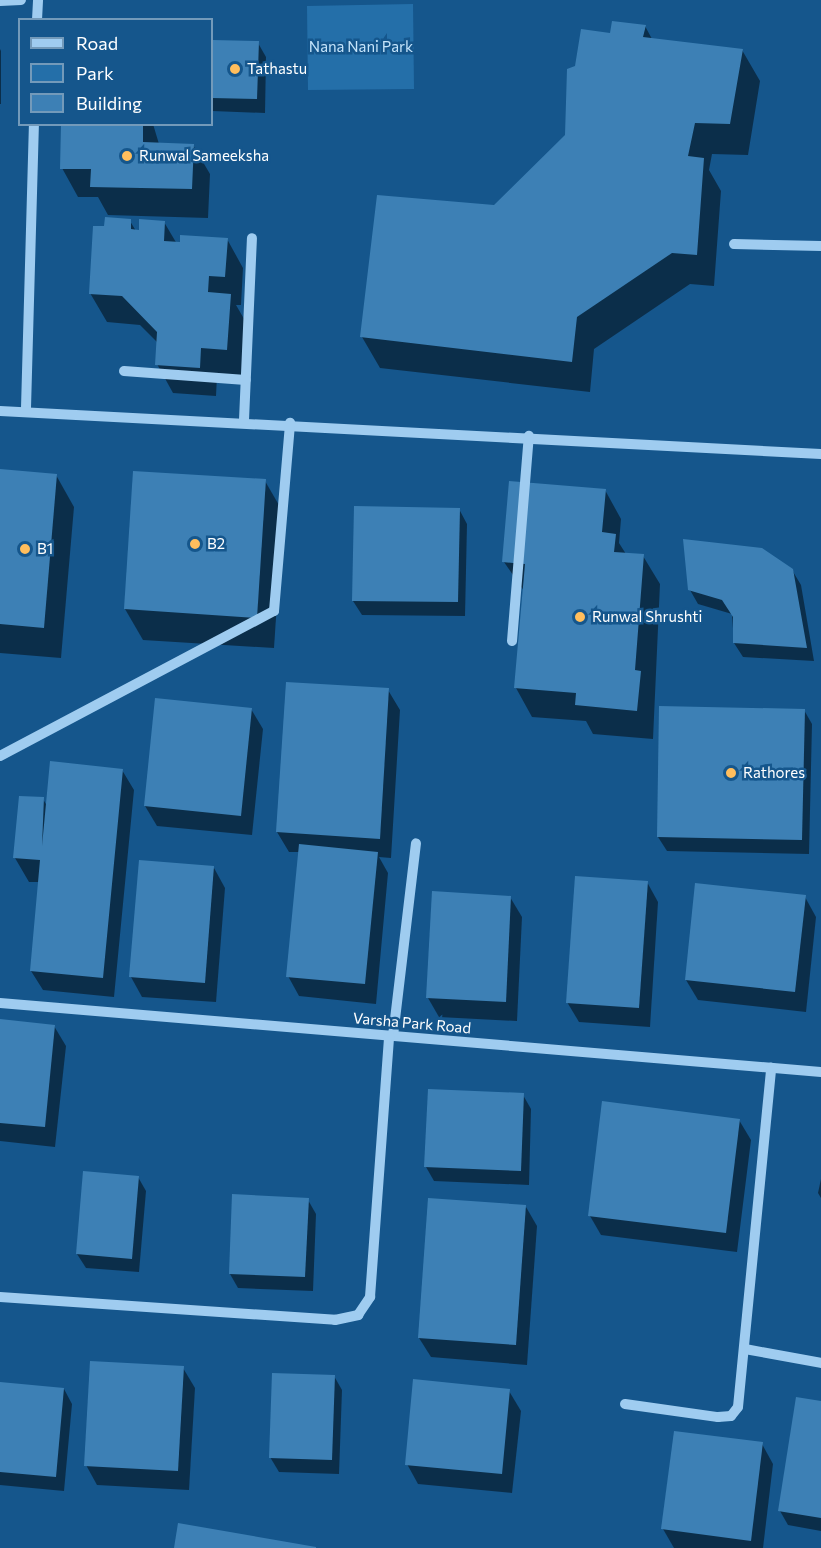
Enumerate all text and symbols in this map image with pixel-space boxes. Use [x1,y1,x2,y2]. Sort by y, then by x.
legend [18,18,213,126]
text: Road [76,32,118,54]
park label: Nana Nani Park [309,38,413,56]
place label: Tathastu [247,60,307,78]
text: Park [76,62,114,84]
marker: Tathastu [228,62,242,76]
text: Building [76,92,142,114]
place label: Runwal Sameeksha [139,147,269,165]
marker: Runwal Sameeksha [120,149,134,163]
place label: B2 [207,535,225,553]
marker: B2 [188,537,202,551]
place label: B1 [37,540,53,558]
marker: B1 [18,542,32,556]
place label: Runwal Shrushti [592,608,702,626]
marker: Runwal Shrushti [573,610,587,624]
place label: Rathores [743,764,805,782]
marker: Rathores [724,766,738,780]
street label: Varsha Park Road [352,1009,472,1037]

